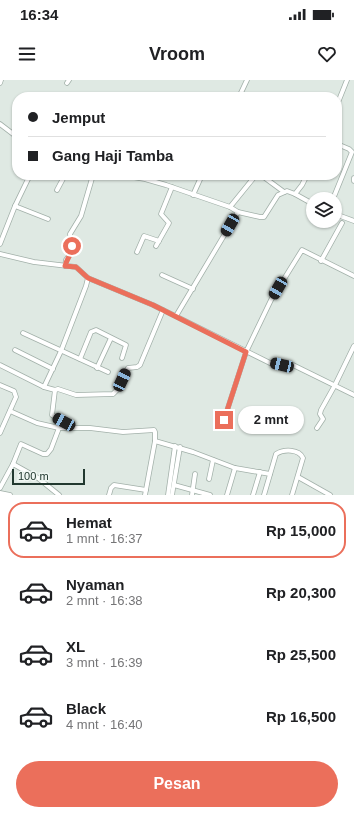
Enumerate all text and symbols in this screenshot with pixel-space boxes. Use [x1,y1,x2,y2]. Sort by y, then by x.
text: 16:34 [20,6,58,23]
icon: menu [16,43,38,65]
icon: heart [316,43,338,65]
text: Vroom [149,44,205,64]
text: Jemput [52,109,105,126]
text: Gang Haji Tamba [52,147,173,164]
map controls [306,192,342,228]
button: layers [306,192,342,228]
car [219,212,241,238]
route start [63,237,81,255]
car [267,275,289,301]
car [269,356,295,374]
car [111,367,133,393]
callout: 2 mnt [238,406,304,434]
car [51,411,77,433]
route end [215,411,233,429]
text: 2 mnt [254,412,288,427]
scale bar [12,467,85,486]
text: 100 m [18,470,49,482]
icon: car [18,512,54,548]
text: Hemat [66,514,112,531]
text: Rp 15,000 [266,522,336,539]
text: 1 mnt · 16:37 [66,531,143,546]
icon: car [18,574,54,610]
text: Nyaman [66,576,124,593]
text: Rp 20,300 [266,584,336,601]
text: 2 mnt · 16:38 [66,593,143,608]
icon: car [18,636,54,672]
text: XL [66,638,85,655]
text: Rp 25,500 [266,646,336,663]
text: 3 mnt · 16:39 [66,655,143,670]
icon: car [18,698,54,734]
text: Black [66,700,106,717]
text: Rp 16,500 [266,708,336,725]
text: 4 mnt · 16:40 [66,717,143,732]
button: Pesan [16,761,338,807]

